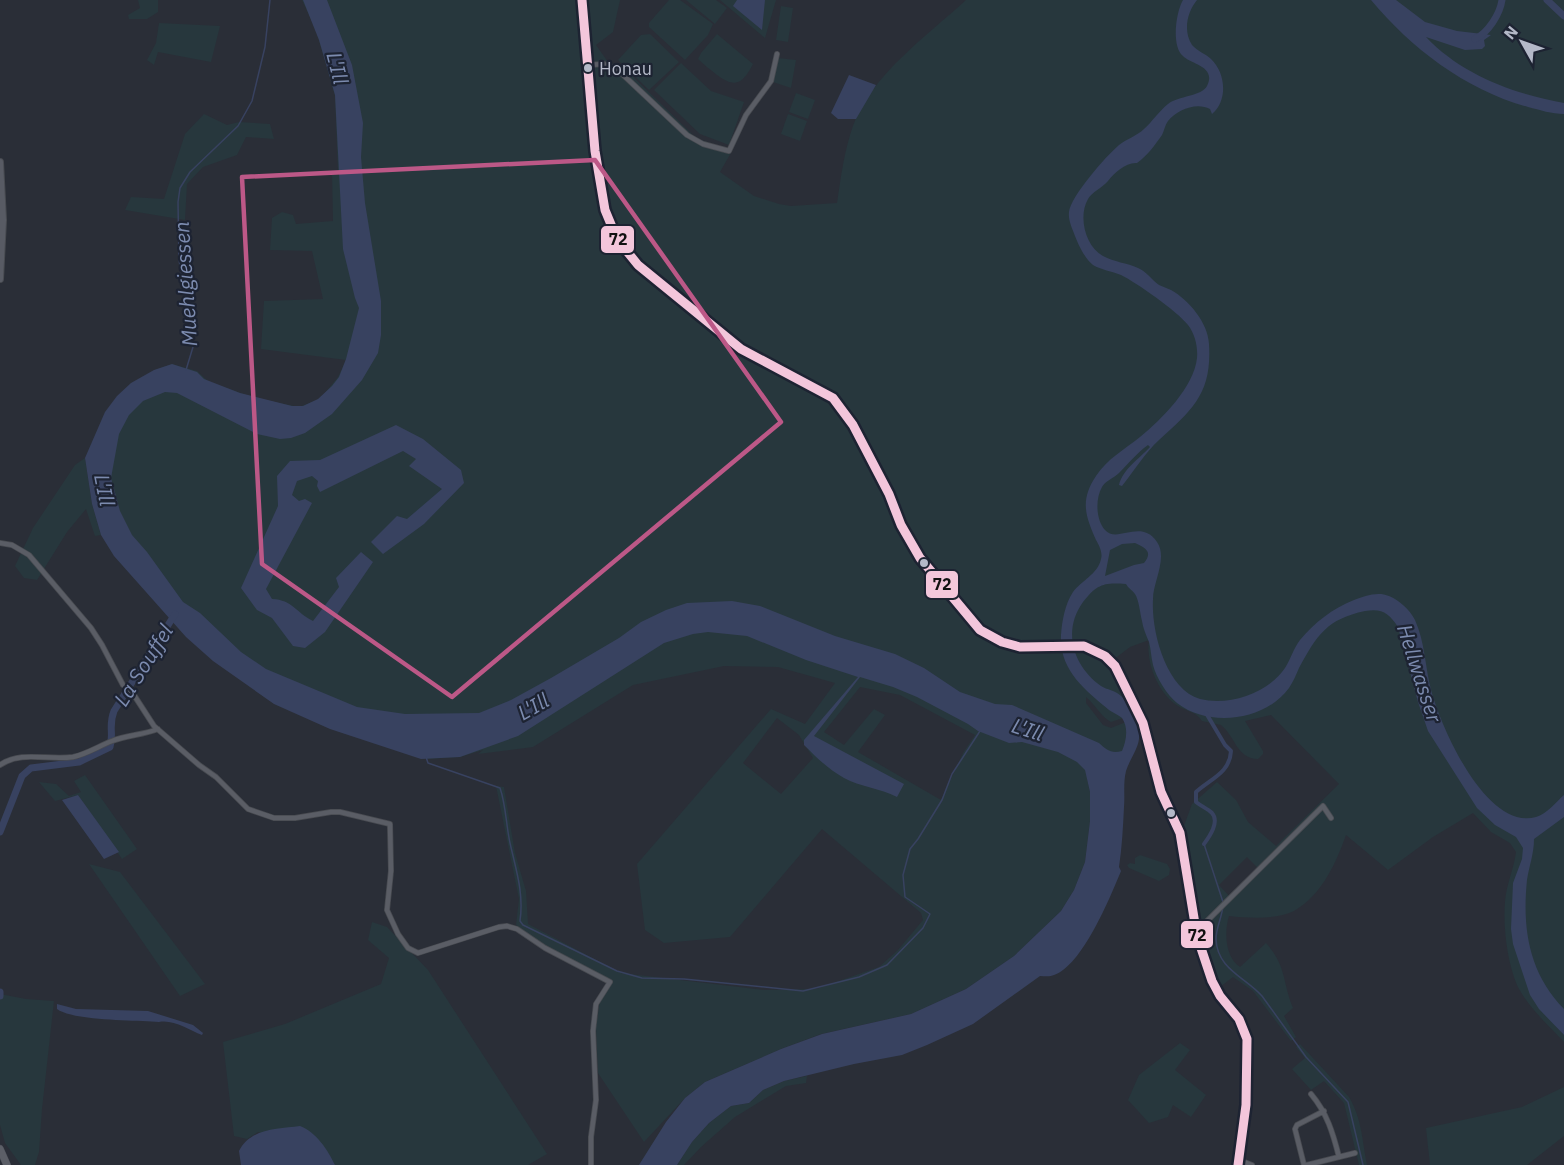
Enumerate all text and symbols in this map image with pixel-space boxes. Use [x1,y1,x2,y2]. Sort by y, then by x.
north arrow [1492,12,1552,72]
text: N [1499,21,1522,43]
water label: L'Ill [321,49,356,87]
place label: Honau [599,57,652,80]
marker: Honau [582,62,594,74]
water label: Muehlgiessen [167,220,203,348]
line badge: 72 [600,225,635,254]
text: 72 [608,229,628,249]
water label: L'Ill [88,472,122,509]
unlabelled marker [918,557,930,569]
line badge: 72 [925,570,959,599]
text: 72 [932,574,952,594]
water label: La Souffel [107,618,179,711]
water label: Hellwasser [1391,620,1449,727]
water label: L'Ill [512,686,554,726]
water label: L'Ill [1008,711,1048,747]
unlabelled marker [1165,807,1177,819]
line badge: 72 [1180,920,1214,949]
text: 72 [1187,925,1207,945]

